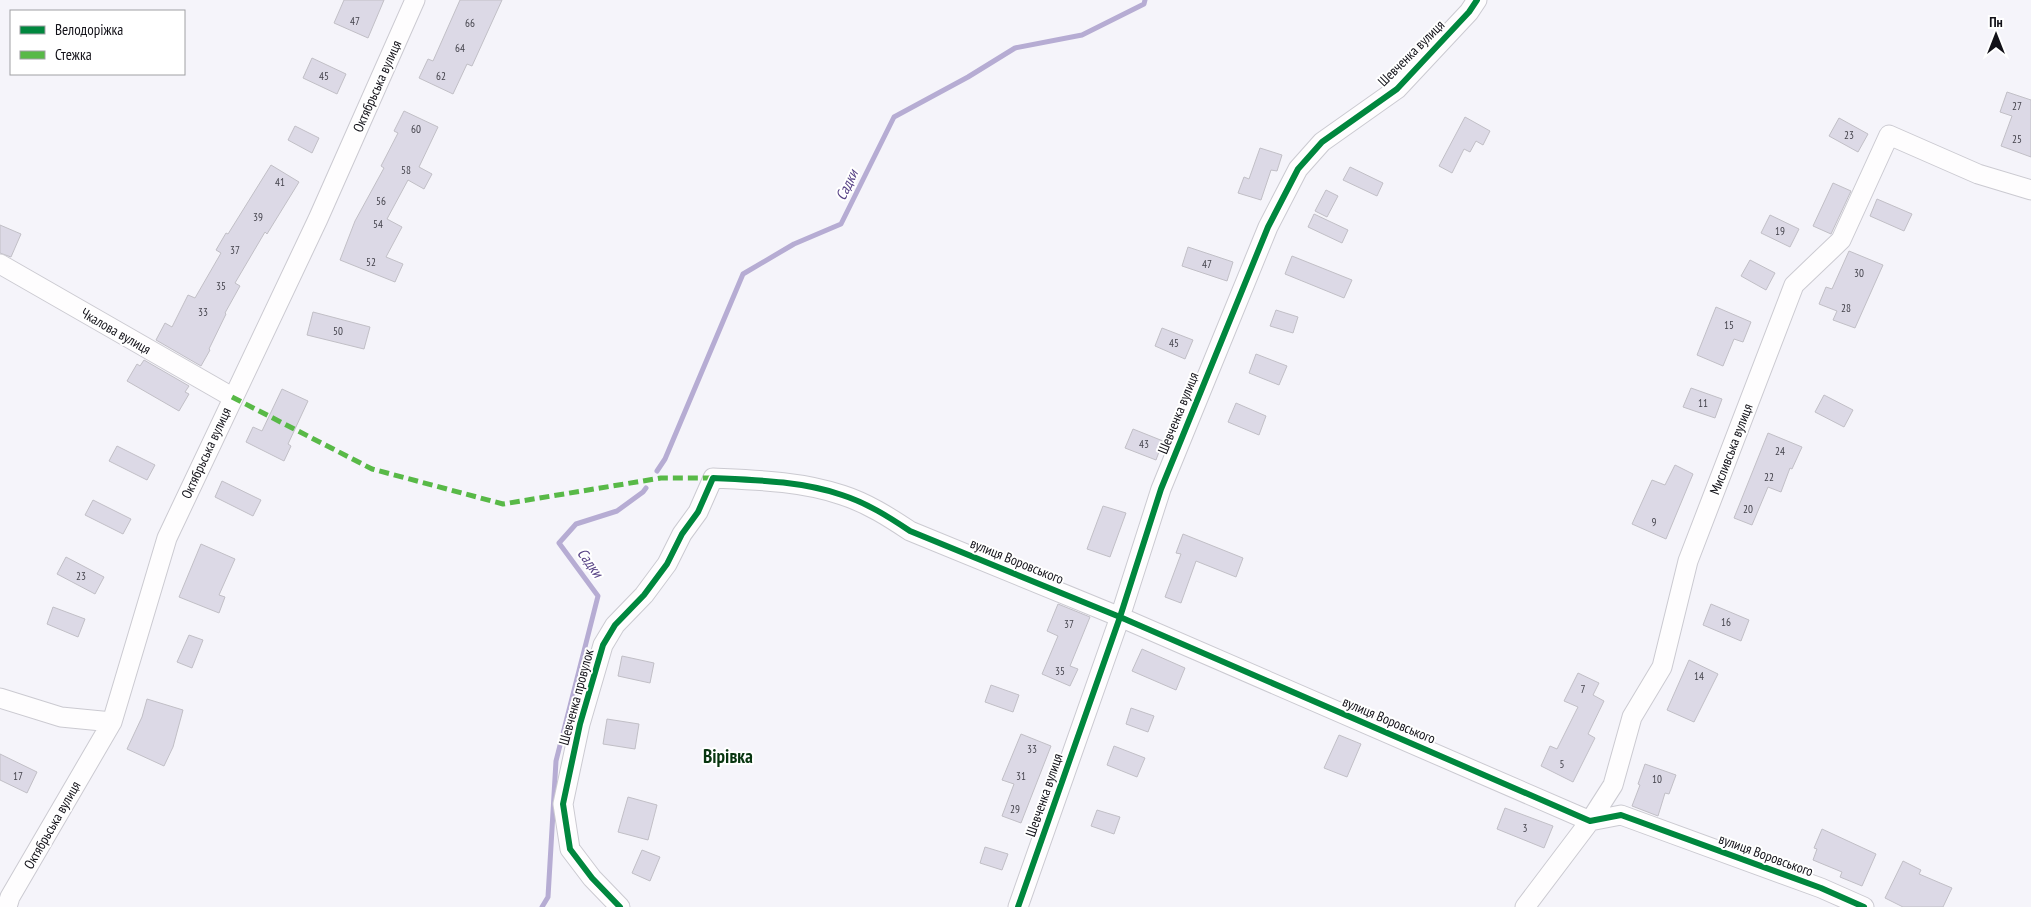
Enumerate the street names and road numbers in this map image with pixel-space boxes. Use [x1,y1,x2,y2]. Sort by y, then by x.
street label: Шевченка вулиця [1374,16,1448,90]
street label: Октябрьська вулиця [349,37,405,135]
street label: Чкалова вулиця [78,304,154,358]
street label: Шевченка вулиця [1153,369,1203,457]
street label: Мисливська вулиця [1705,401,1757,497]
street label: Октябрьська вулиця [177,404,235,502]
street label: вулиця Воровського [968,534,1066,588]
street label: Шевченка провулок [555,646,598,747]
street label: вулиця Воровського [1340,692,1438,748]
street label: Шевченка вулиця [1021,751,1067,839]
street label: Октябрьська вулиця [20,778,84,872]
street label: вулиця Воровського [1716,830,1816,880]

